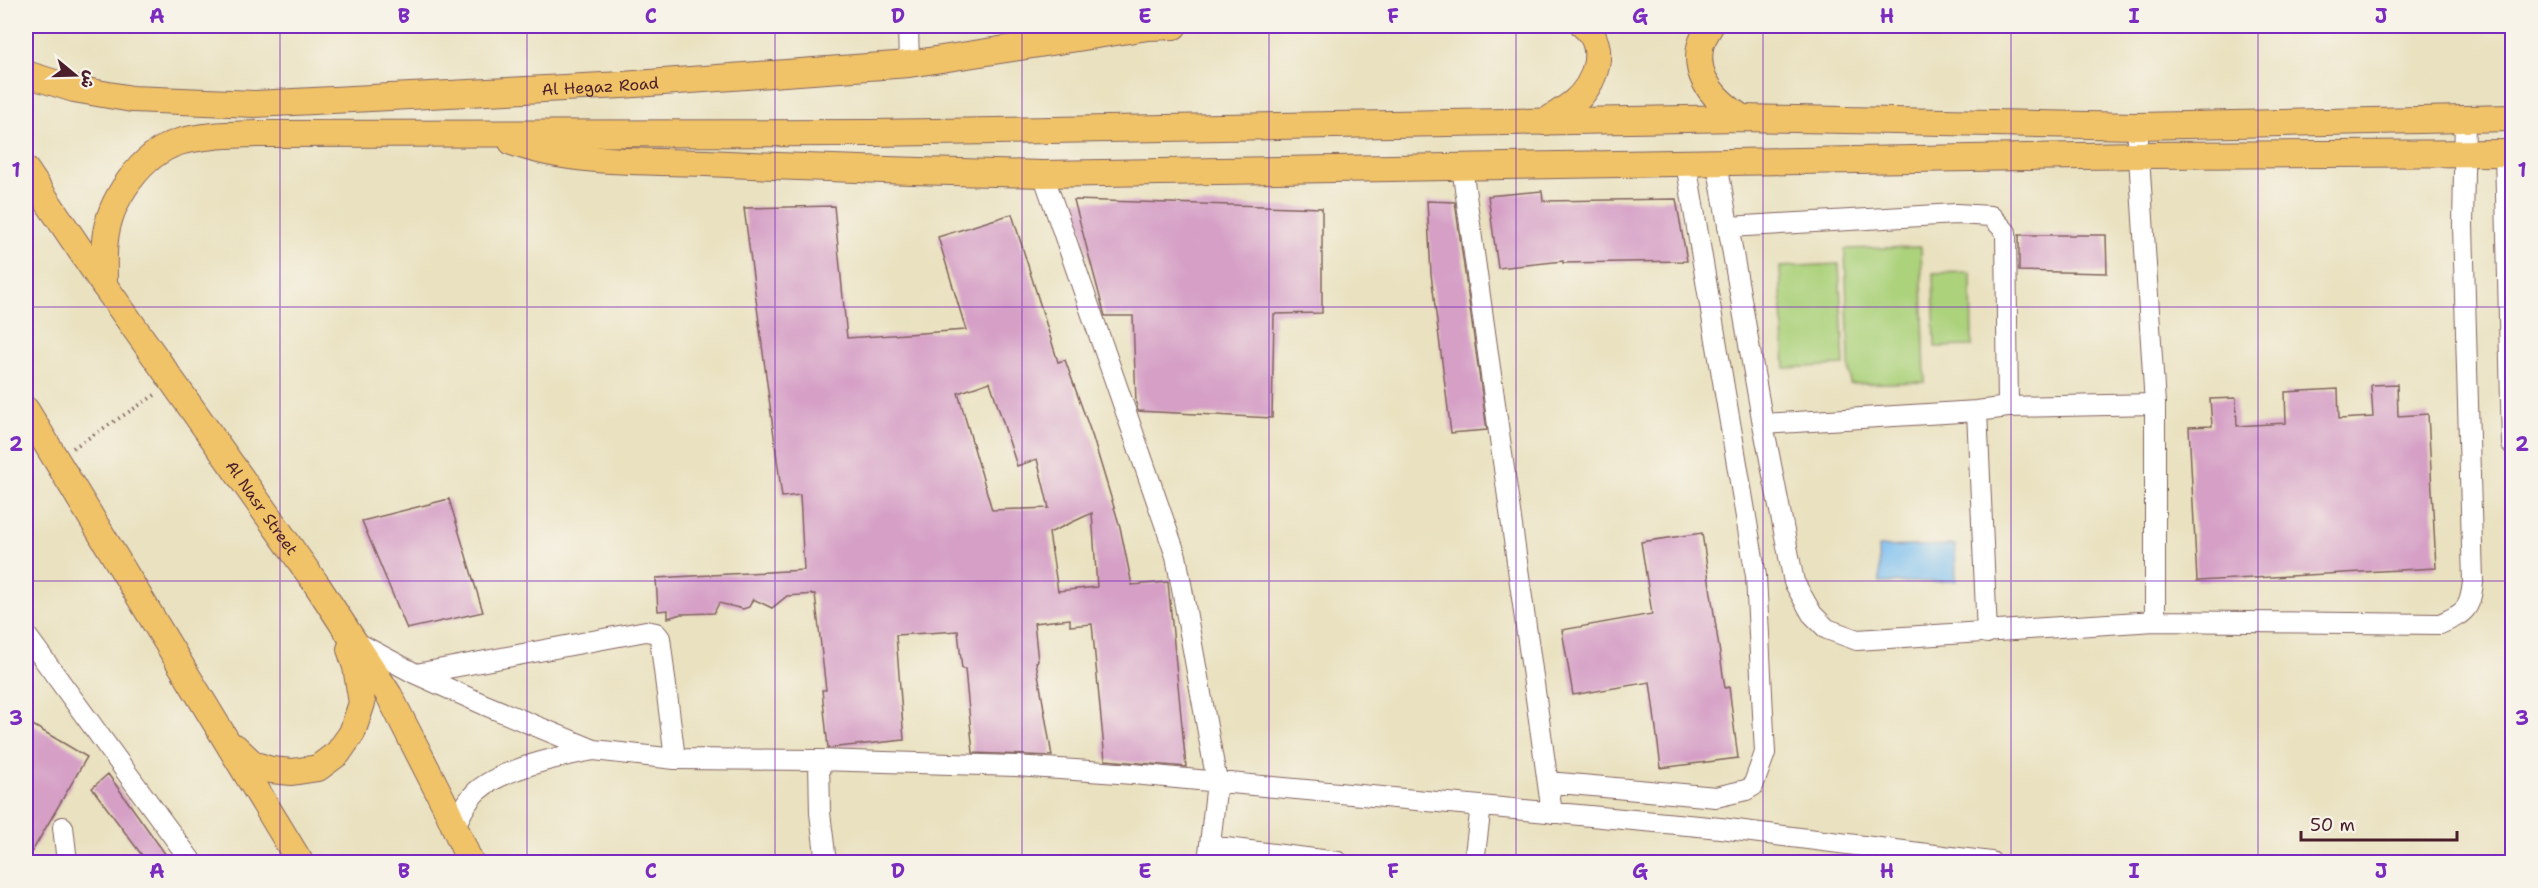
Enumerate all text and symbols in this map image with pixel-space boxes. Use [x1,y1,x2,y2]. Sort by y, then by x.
text: A [149,3,165,29]
text: B [398,3,410,29]
text: C [645,3,657,29]
text: D [891,3,905,29]
text: E [1138,3,1152,29]
text: F [1387,3,1399,29]
text: G [1632,3,1648,29]
text: H [1880,3,1894,29]
text: I [2128,3,2140,29]
text: J [2375,3,2388,29]
north arrow [45,45,105,105]
text: ش [76,68,102,91]
street label: Al Hegaz Road [541,72,660,100]
text: 1 [11,157,21,183]
text: 1 [2517,157,2527,183]
text: 2 [9,431,23,457]
text: 2 [2515,431,2529,457]
street label: Al Nasr Street [221,456,303,559]
text: 3 [9,705,23,731]
text: 3 [2515,705,2529,731]
scale bar [2301,804,2457,842]
text: 50 m [2310,813,2355,837]
text: A [149,858,165,884]
text: B [398,858,410,884]
text: C [645,858,657,884]
text: D [891,858,905,884]
text: E [1138,858,1152,884]
text: F [1387,858,1399,884]
text: G [1632,858,1648,884]
text: H [1880,858,1894,884]
text: I [2128,858,2140,884]
text: J [2375,858,2388,884]

